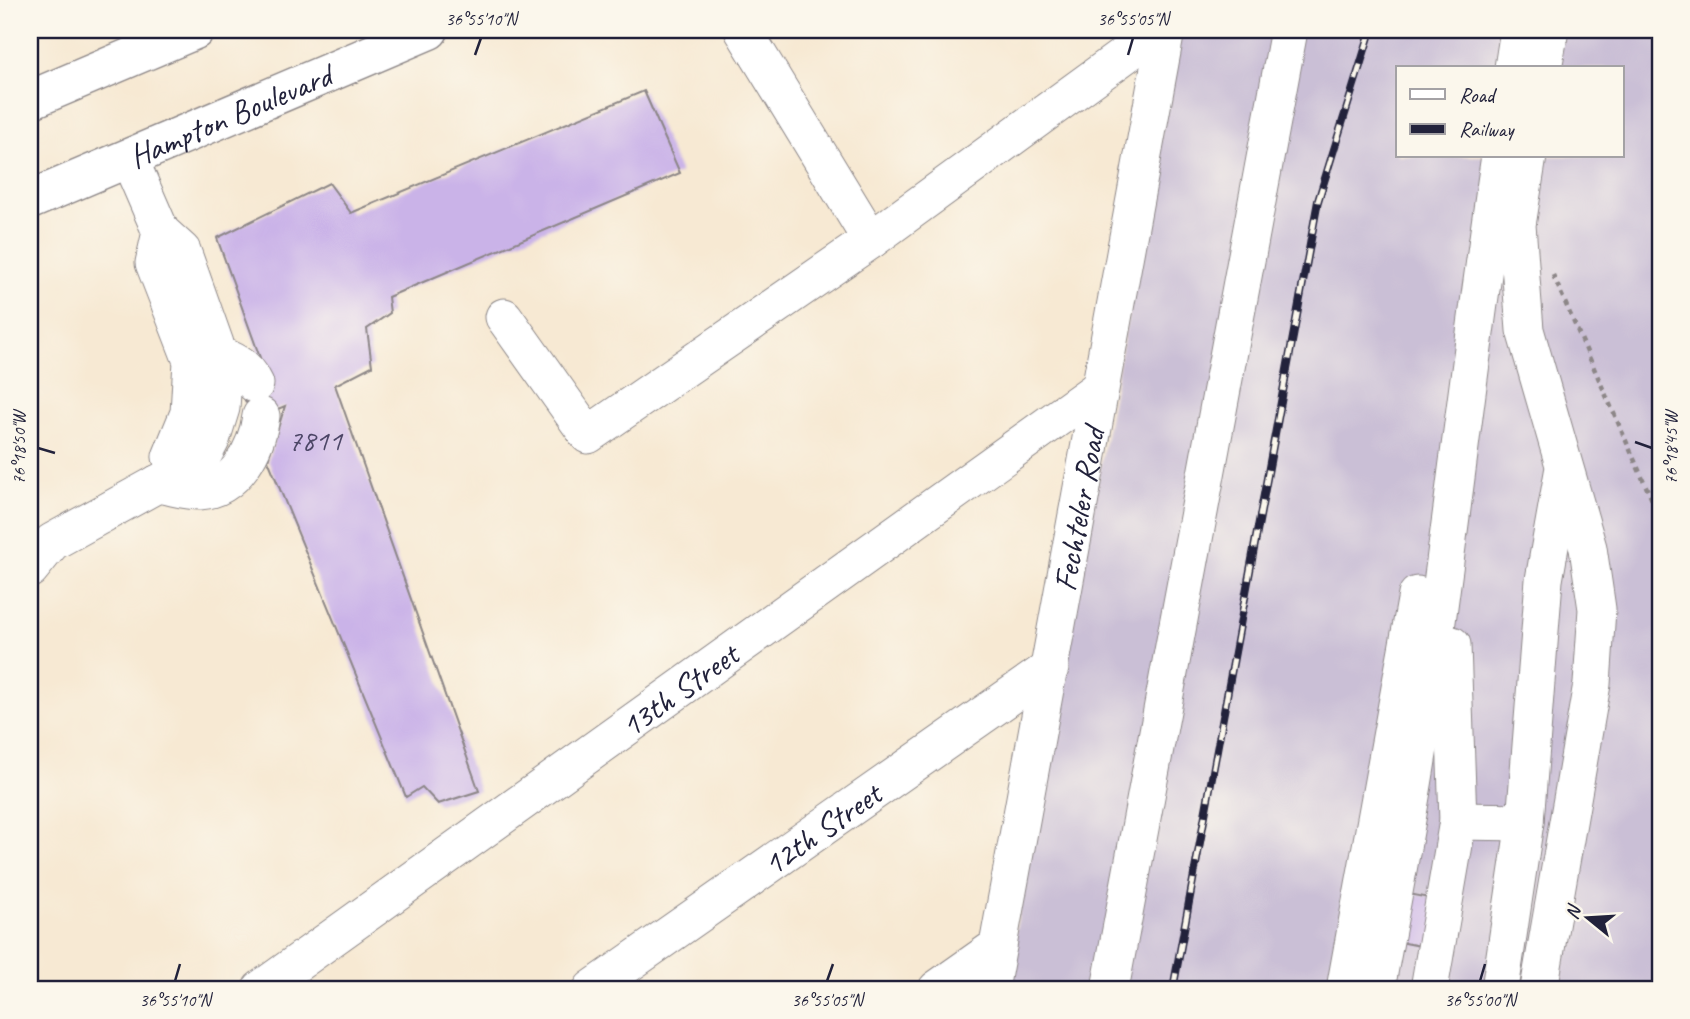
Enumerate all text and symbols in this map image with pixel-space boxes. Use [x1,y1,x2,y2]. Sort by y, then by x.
text: 36°55'10"N [446,8,520,30]
text: 36°55'05"N [1098,8,1172,30]
street label: Hampton Boulevard [122,52,342,178]
legend [1396,66,1624,158]
text: Road [1459,82,1498,108]
text: Railway [1459,116,1515,142]
text: 76°18'50"W [8,408,30,485]
text: 76°18'45"W [1660,408,1682,485]
street label: Fechteler Road [1044,419,1116,594]
house number: 7811 [288,421,343,459]
street label: 13th Street [612,632,749,747]
street label: 12th Street [755,771,892,885]
north arrow [1554,883,1624,953]
text: N [1560,901,1587,922]
text: 36°55'10"N [140,989,214,1011]
text: 36°55'05"N [792,989,866,1011]
text: 36°55'00"N [1445,989,1519,1011]

